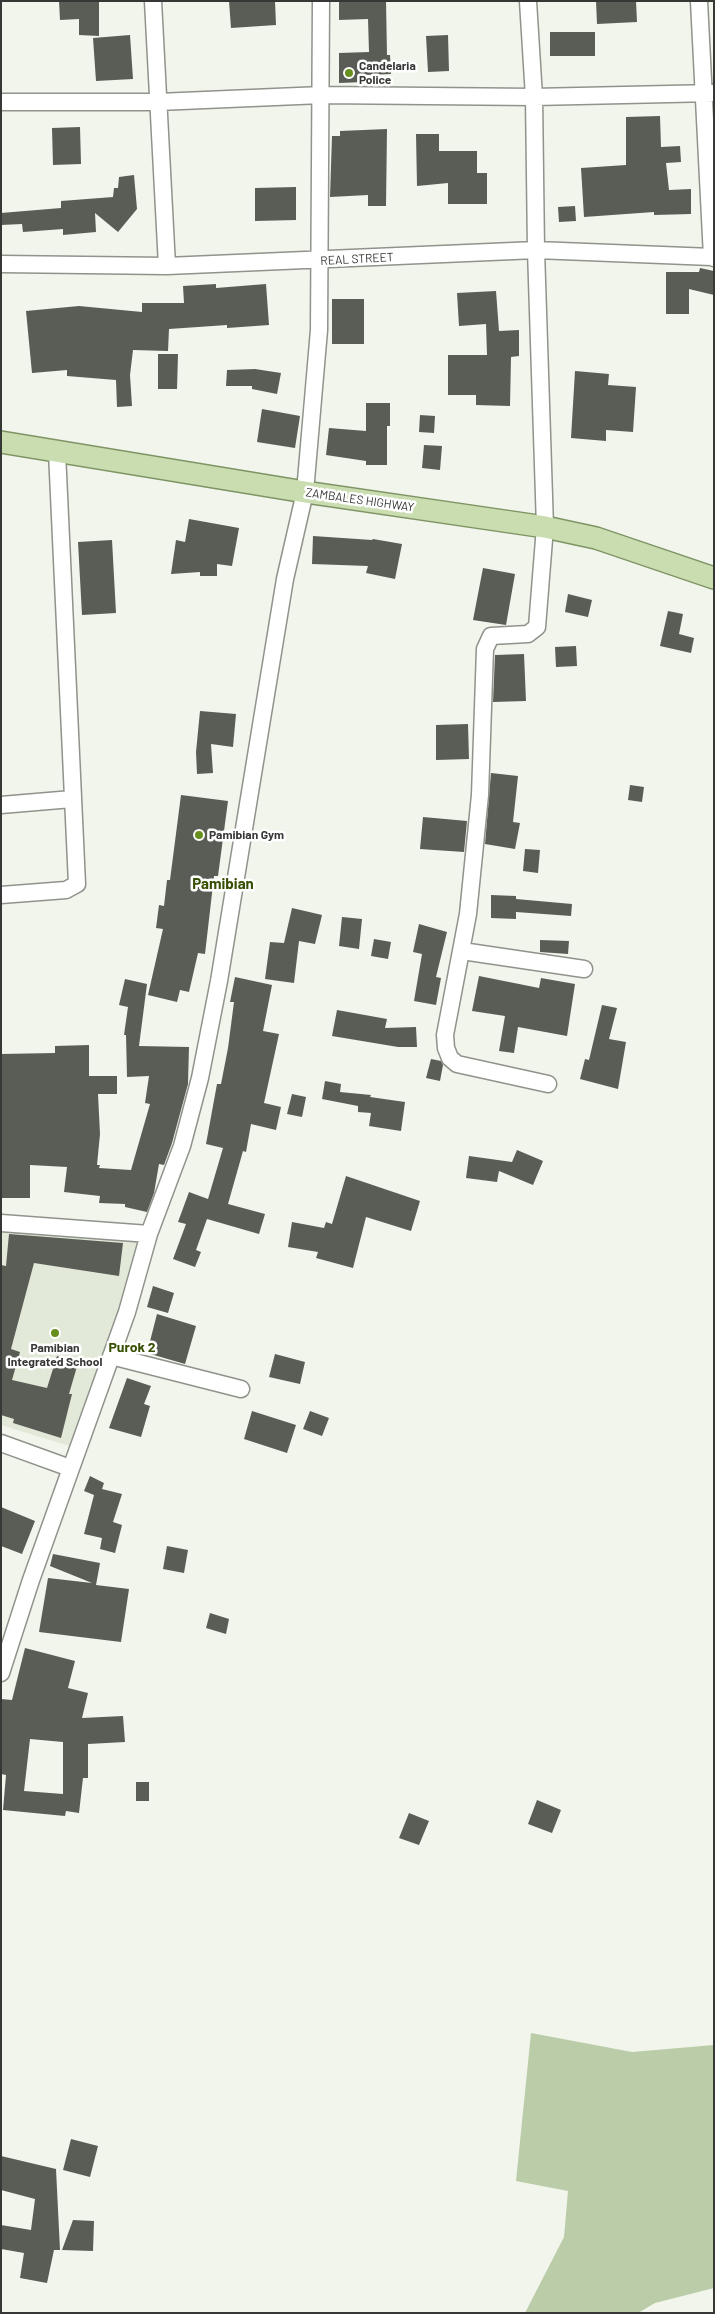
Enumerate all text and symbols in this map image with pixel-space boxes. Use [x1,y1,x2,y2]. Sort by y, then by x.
place label: Candelaria Police [359,59,416,87]
marker: Candelaria Police [343,67,355,79]
street label: REAL STREET [320,250,394,268]
street label: ZAMBALES HIGHWAY [305,485,415,515]
place label: Pamibian Gym [209,828,284,842]
marker: Pamibian Gym [193,829,205,841]
district label: Pamibian [192,875,254,893]
marker: Pamibian Integrated School [49,1327,61,1339]
district label: Purok 2 [108,1339,156,1355]
place label: Pamibian Integrated School [8,1341,102,1369]

